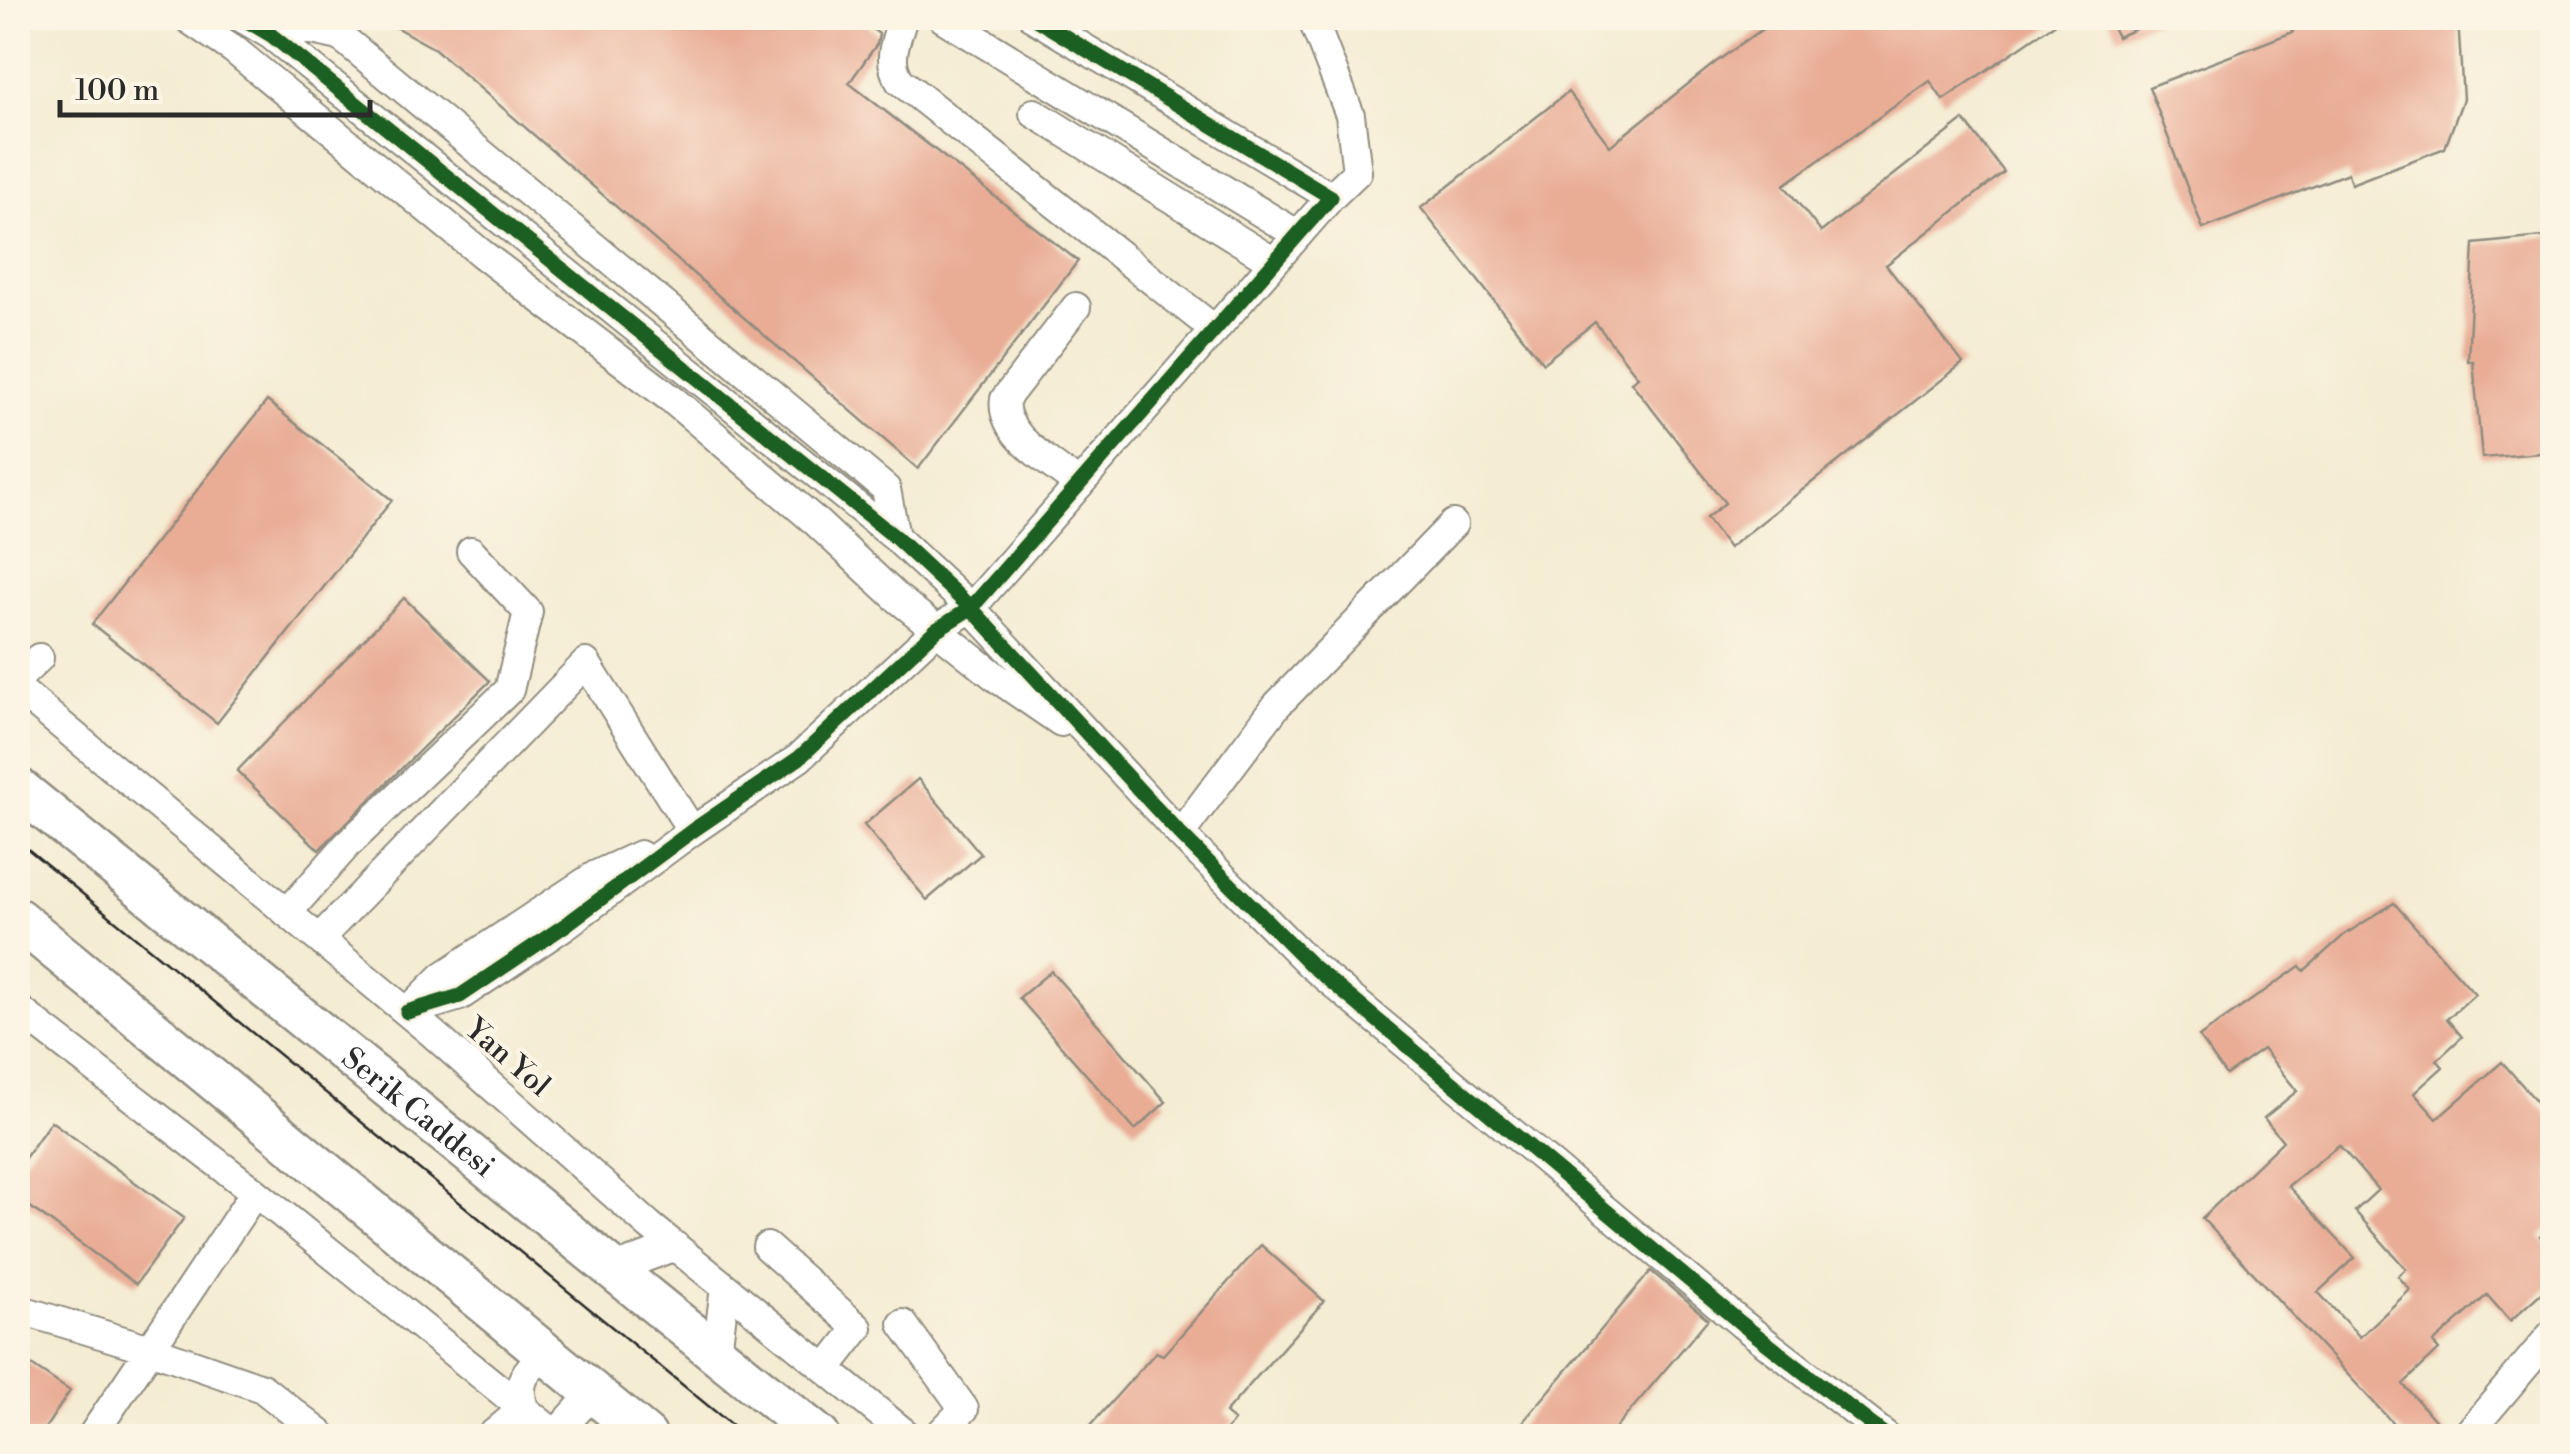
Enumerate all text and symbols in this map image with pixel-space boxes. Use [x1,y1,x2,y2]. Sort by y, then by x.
scale bar [60,55,370,117]
text: 100 m [75,72,159,110]
street label: Yan Yol [455,1009,558,1105]
street label: Serik Caddesi [334,1039,502,1186]

